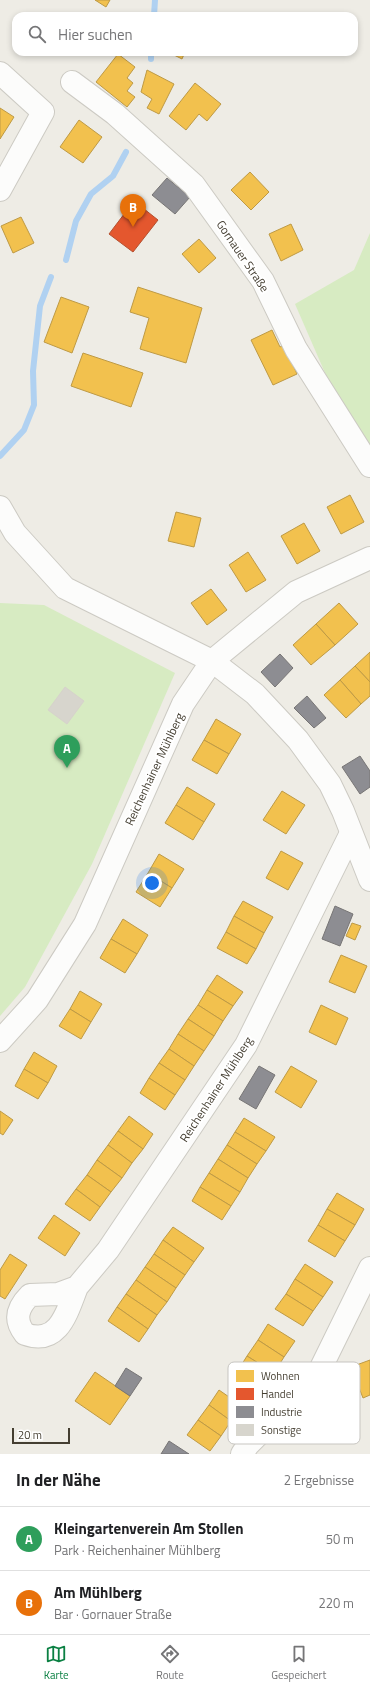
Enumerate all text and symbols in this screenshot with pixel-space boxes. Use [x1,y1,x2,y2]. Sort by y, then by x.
search box [12,12,358,56]
icon: search [26,23,48,45]
text: Hier suchen [58,23,133,46]
pin: B [120,194,146,227]
street label: Gornauer Straße [212,216,274,296]
street label: Reichenhainer Mühlberg [119,709,189,829]
pin: A [54,735,80,768]
your location [142,873,162,893]
street label: Reichenhainer Mühlberg [175,1032,257,1146]
legend [228,1362,360,1444]
text: Wohnen [261,1368,300,1384]
text: Handel [261,1386,294,1402]
text: Industrie [261,1404,302,1420]
text: Sonstige [261,1422,302,1438]
scale bar [12,1426,70,1445]
text: 20 m [18,1427,42,1443]
text: In der Nähe [16,1467,101,1493]
text: 2 Ergebnisse [284,1470,354,1490]
text: Kleingartenverein Am Stollen [54,1517,244,1540]
text: A [25,1529,33,1549]
text: 50 m [326,1529,354,1549]
text: Park · Reichenhainer Mühlberg [54,1540,220,1560]
text: Am Mühlberg [54,1581,142,1604]
text: B [25,1593,33,1613]
text: 220 m [318,1593,354,1613]
text: Bar · Gornauer Straße [54,1604,172,1624]
tab: Karte [44,1643,69,1683]
tab: Route [156,1643,184,1683]
tab: Gespeichert [271,1643,326,1683]

